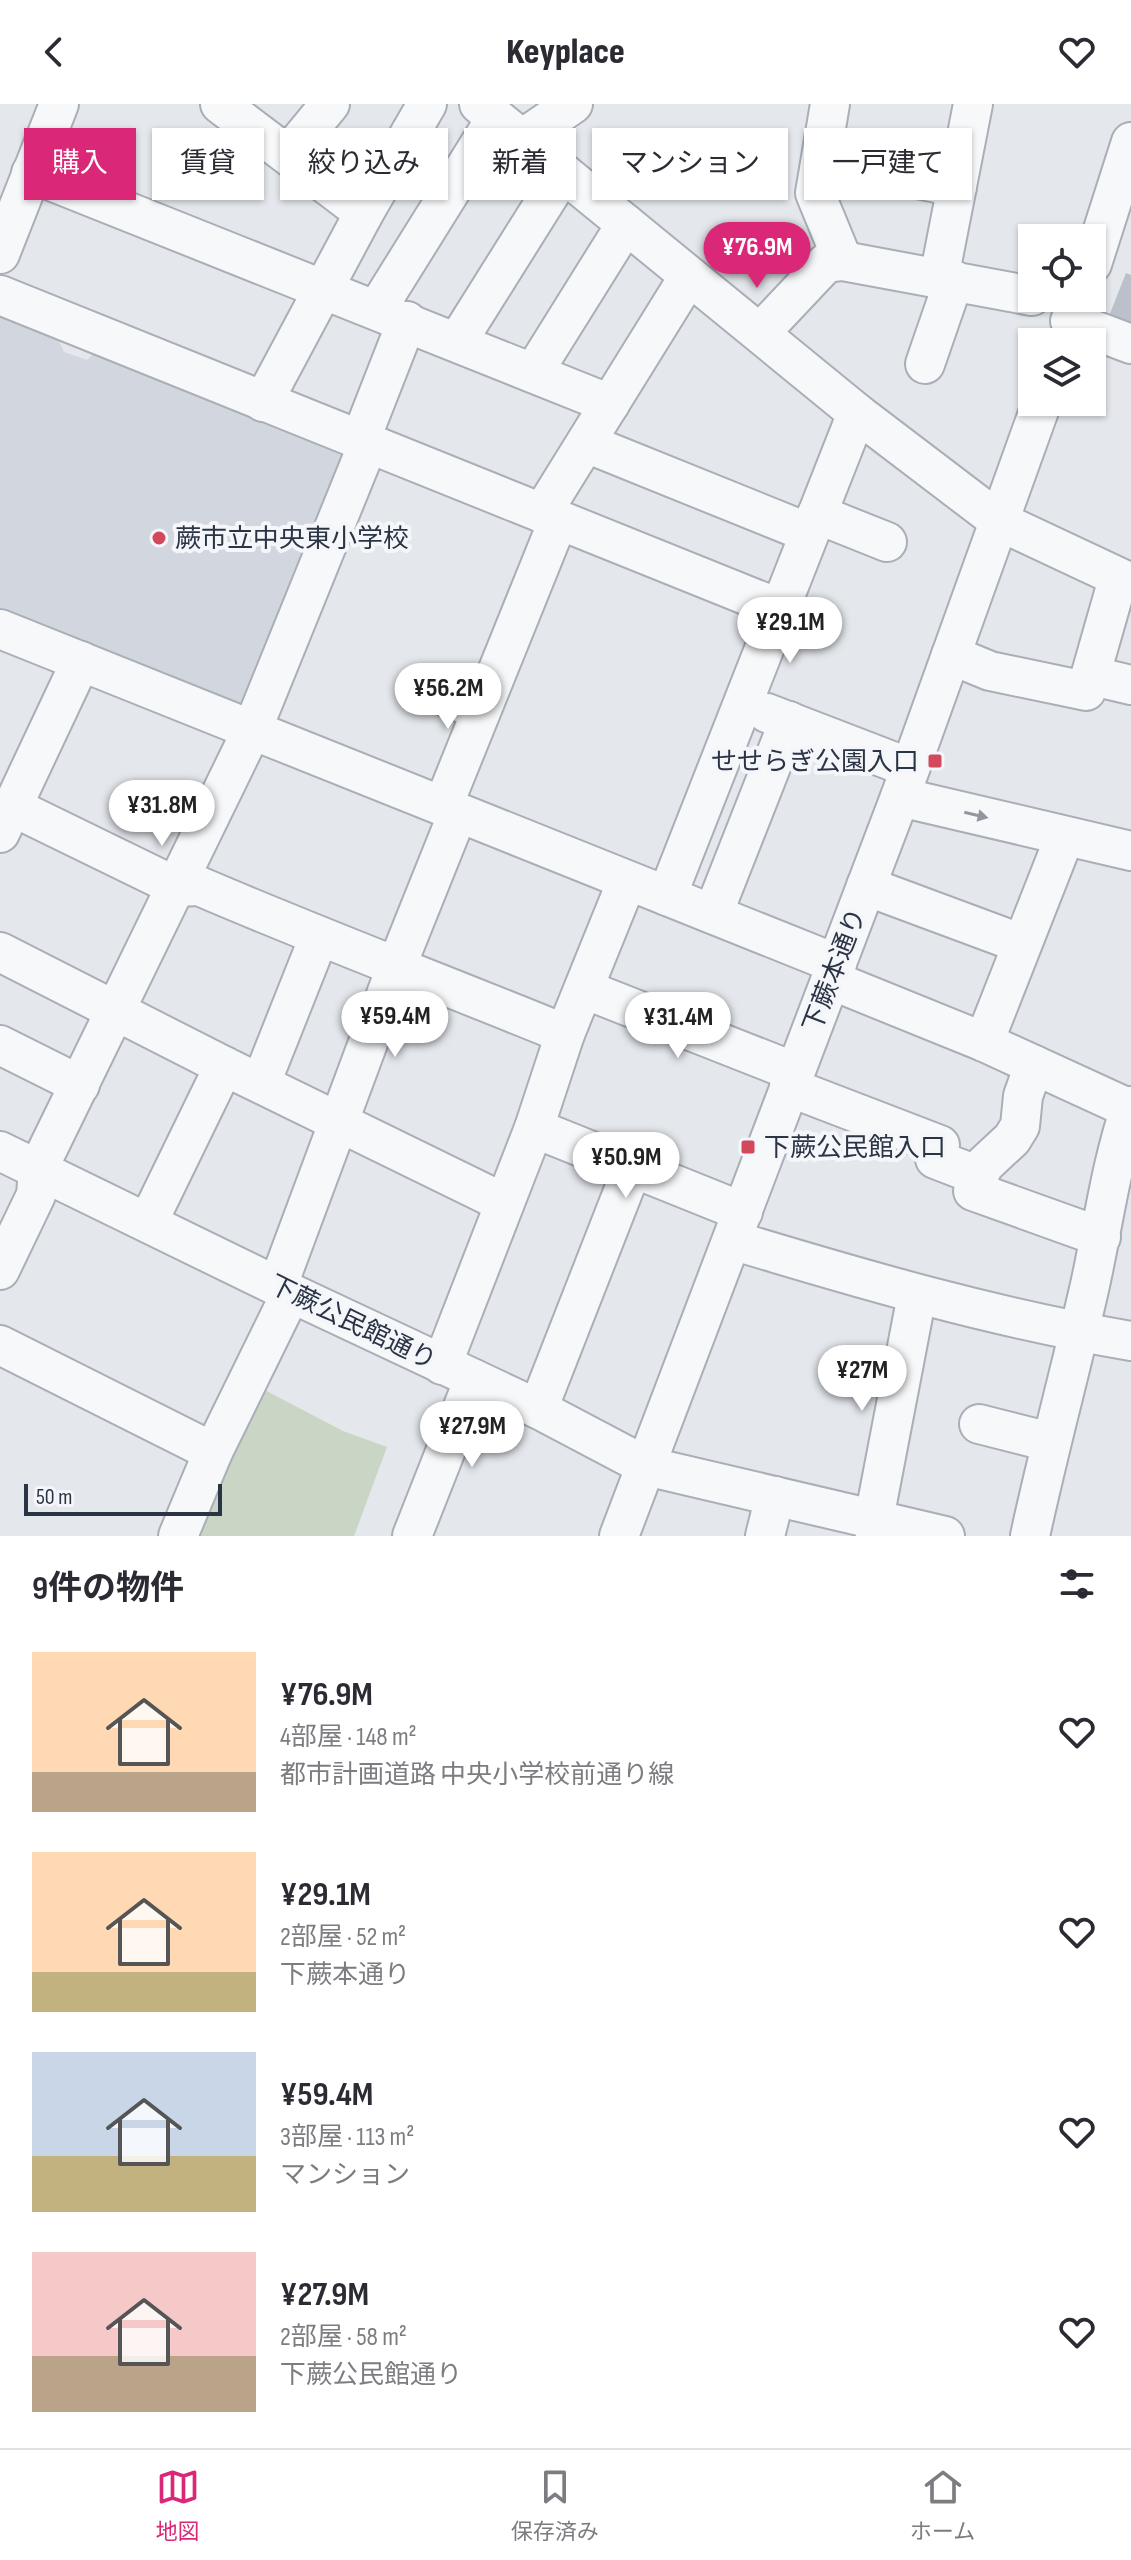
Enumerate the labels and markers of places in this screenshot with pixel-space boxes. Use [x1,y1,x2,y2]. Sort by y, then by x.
pin: ¥76.9M [692,222,822,290]
place label: 蕨市立中央東小学校 [175,524,409,555]
marker: 蕨市立中央東小学校 [150,529,168,547]
pin: ¥29.1M [725,597,855,665]
pin: ¥56.2M [383,663,513,731]
place label: せせらぎ公園入口 [711,747,919,778]
marker: せせらぎ公園入口 [926,752,944,770]
pin: ¥31.8M [97,780,227,848]
pin: ¥59.4M [330,991,460,1059]
pin: ¥31.4M [613,992,743,1060]
pin: ¥50.9M [561,1132,691,1200]
place label: 下蕨公民館入口 [764,1133,946,1164]
marker: 下蕨公民館入口 [739,1138,757,1156]
pin: ¥27M [815,1345,909,1413]
pin: ¥27.9M [407,1401,537,1469]

